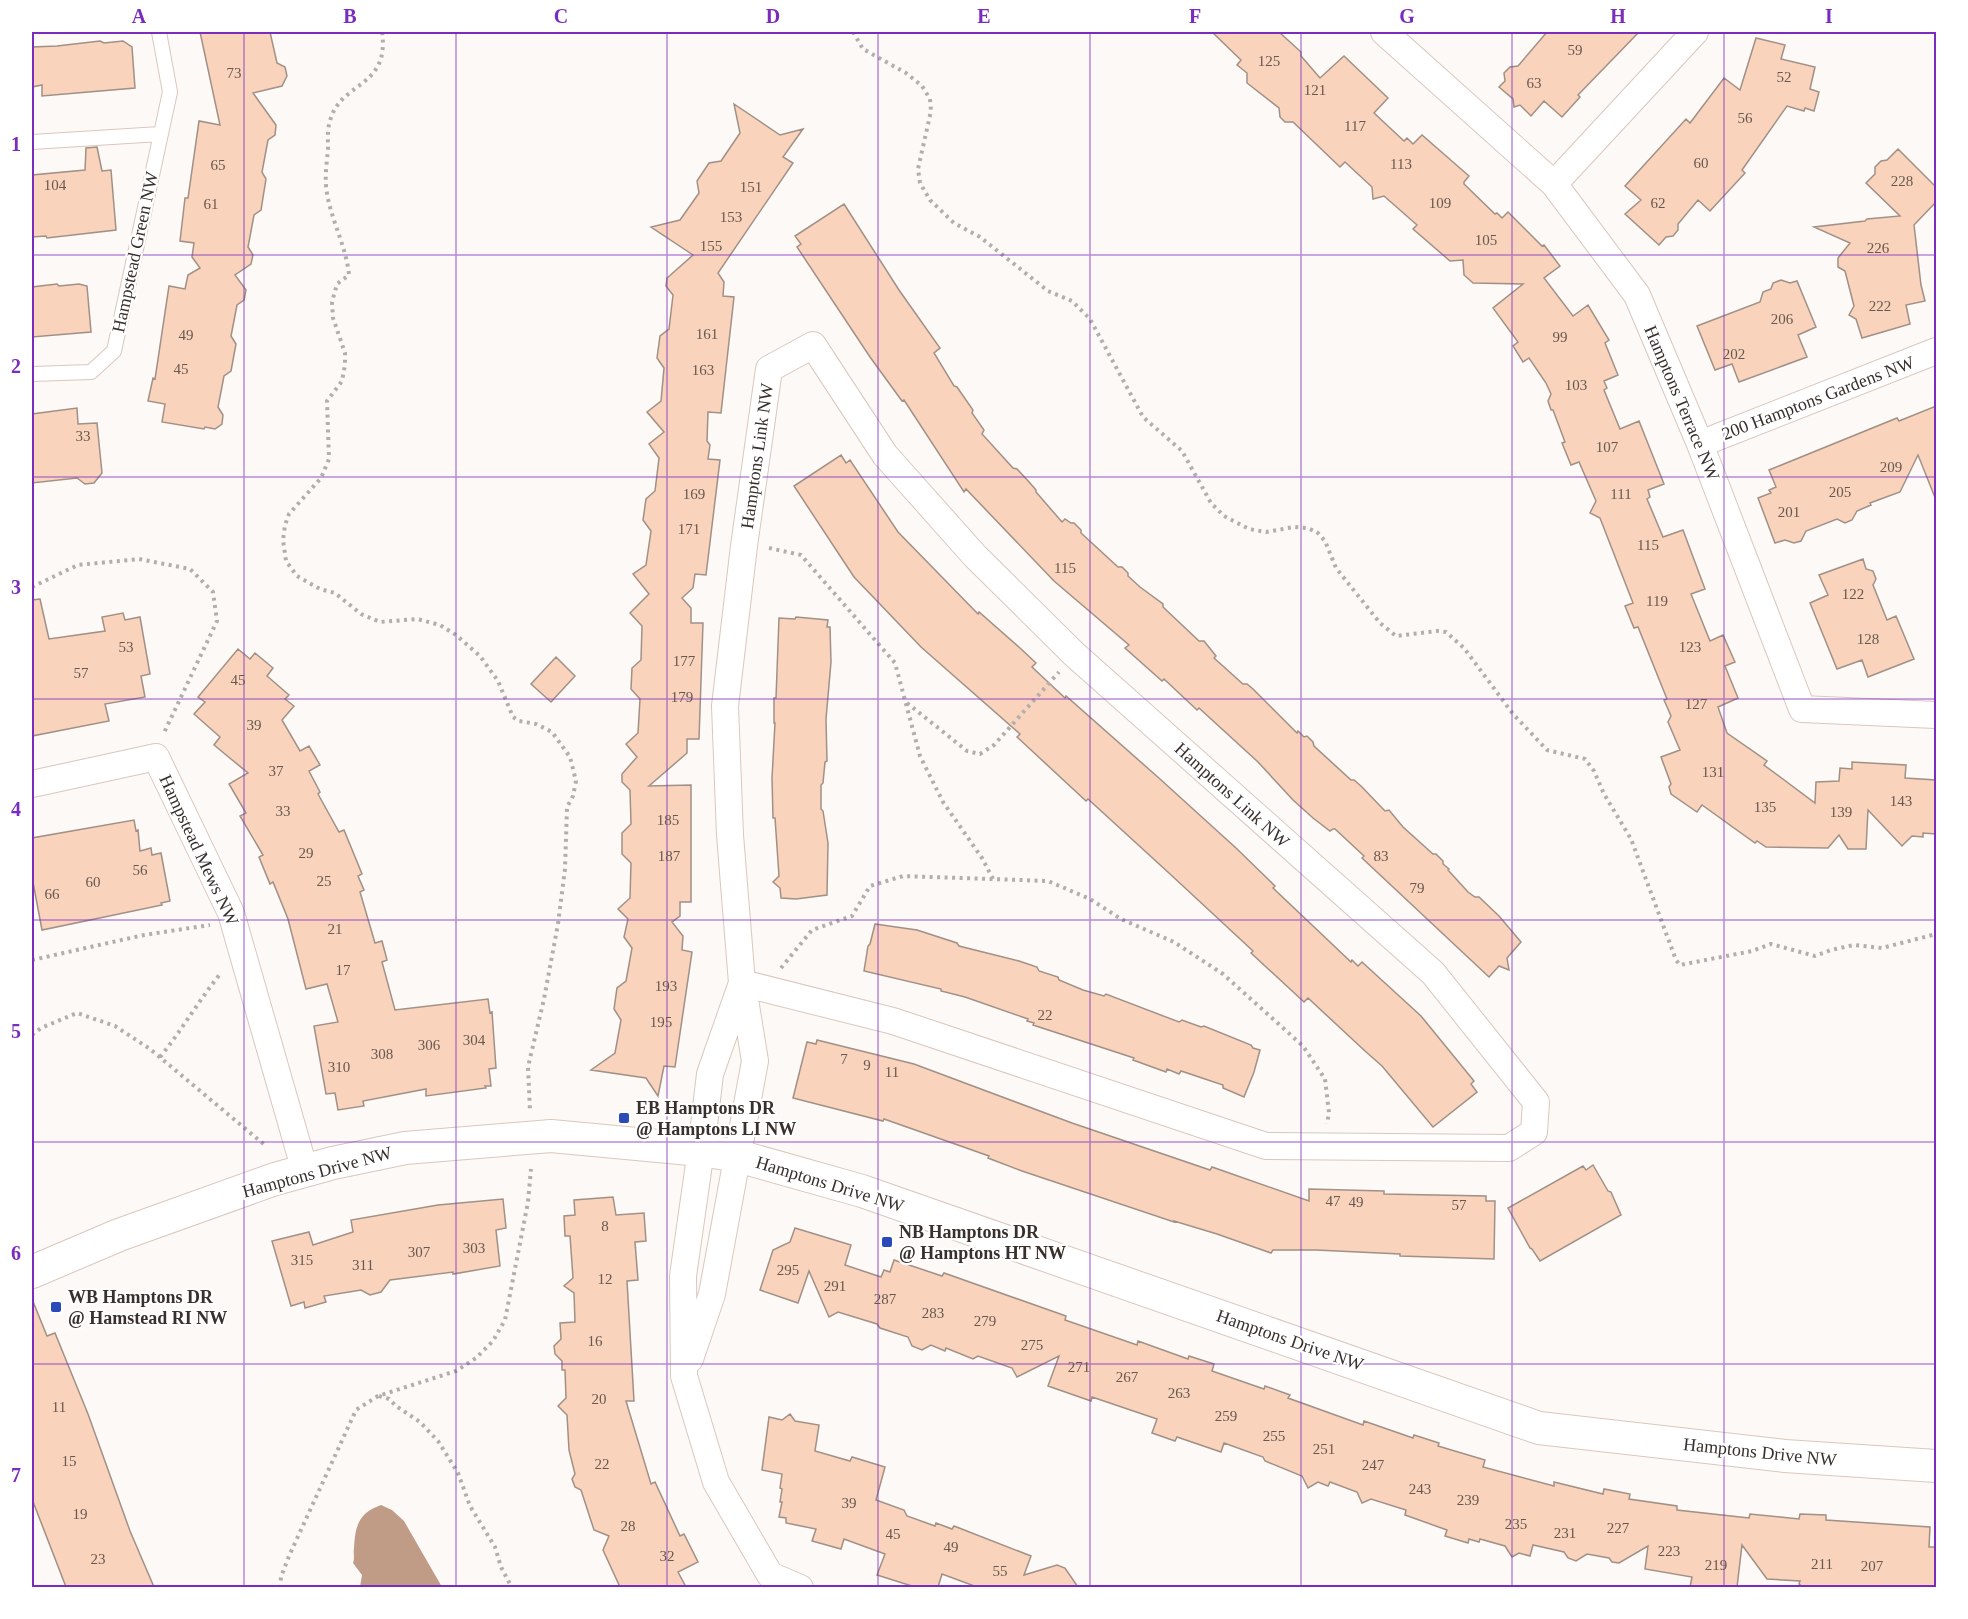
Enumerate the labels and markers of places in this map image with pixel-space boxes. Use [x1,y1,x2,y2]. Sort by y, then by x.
place label: EB Hamptons DR @ Hamptons LI NW [636,1098,796,1139]
marker: EB Hamptons DR @ Hamptons LI NW [617,1111,631,1125]
place label: NB Hamptons DR @ Hamptons HT NW [899,1222,1066,1263]
marker: NB Hamptons DR @ Hamptons HT NW [880,1235,894,1249]
place label: WB Hamptons DR @ Hamstead RI NW [68,1287,227,1328]
marker: WB Hamptons DR @ Hamstead RI NW [49,1300,63,1314]

